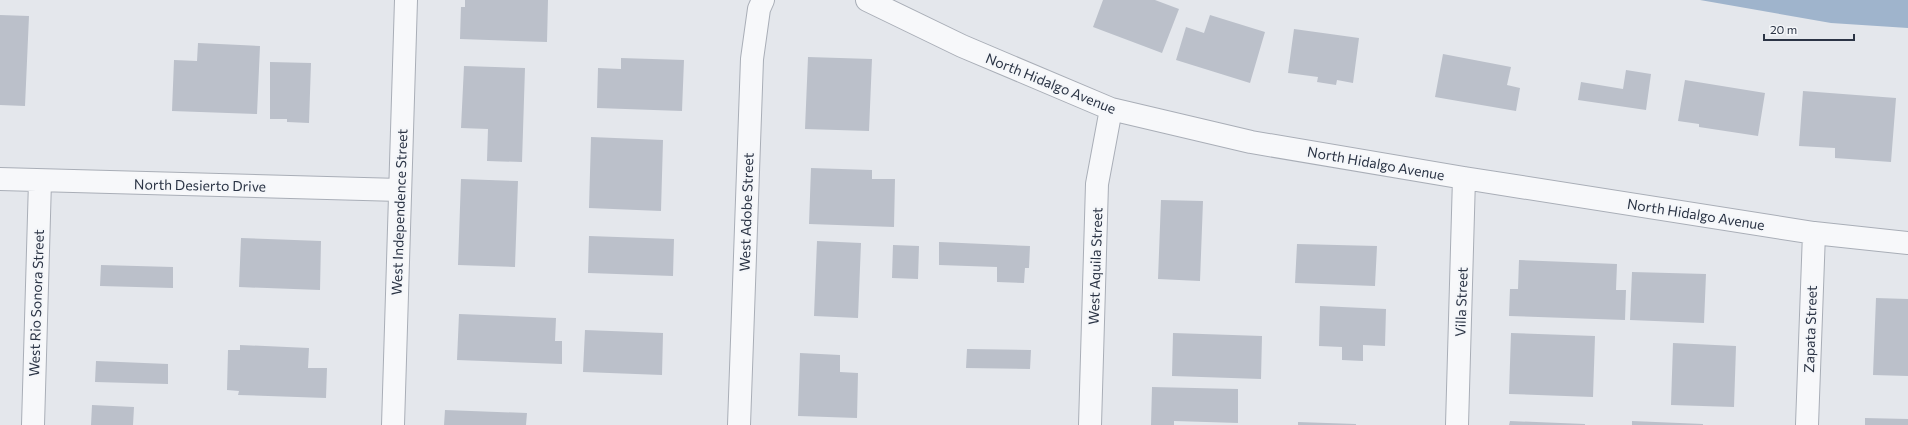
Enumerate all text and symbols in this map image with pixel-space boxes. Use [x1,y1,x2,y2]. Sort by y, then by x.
scale bar [1764,16,1854,42]
text: 20 m [1770,22,1797,36]
street label: North Hidalgo Avenue [983,49,1119,117]
street label: West Independence Street [388,128,410,296]
street label: North Hidalgo Avenue [1306,143,1446,183]
street label: West Adobe Street [735,152,757,272]
street label: North Desierto Drive [134,175,266,195]
street label: North Hidalgo Avenue [1626,195,1766,233]
street label: West Aquila Street [1084,207,1106,325]
street label: West Rio Sonora Street [25,229,47,377]
street label: Villa Street [1451,267,1471,337]
street label: Zapata Street [1800,285,1820,373]

